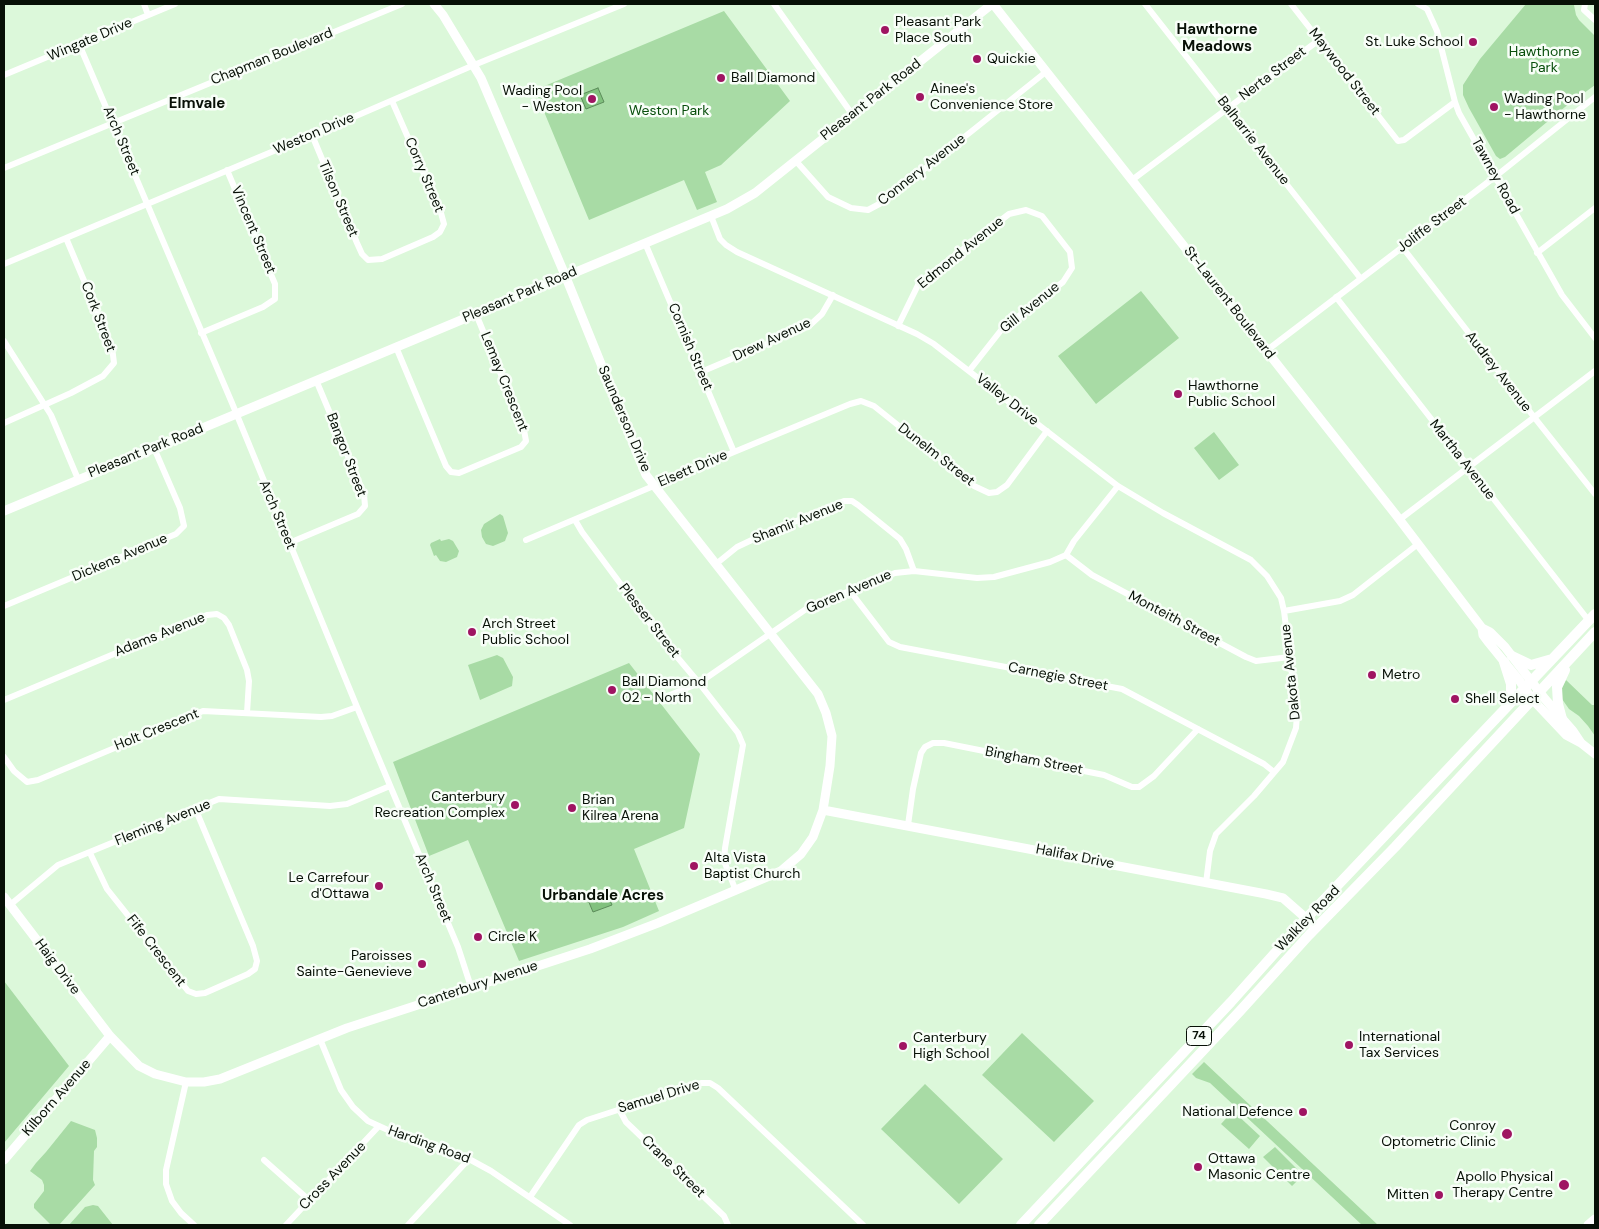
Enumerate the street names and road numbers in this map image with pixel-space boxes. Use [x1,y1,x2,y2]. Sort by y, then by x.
street label: Wingate Drive [45,15,135,65]
street label: Chapman Boulevard [208,25,336,89]
street label: Maywood Street [1305,25,1383,119]
street label: Nerta Street [1236,43,1310,105]
street label: Pleasant Park Road [817,56,925,144]
street label: Balharrie Avenue [1213,93,1293,189]
street label: Arch Street [99,104,143,178]
street label: Weston Drive [271,109,357,159]
street label: Connery Avenue [875,131,969,209]
street label: Corry Street [401,135,447,215]
street label: Tawney Road [1467,135,1523,217]
street label: Tilson Street [314,158,362,240]
street label: Vincent Street [227,184,279,276]
street label: Joliffe Street [1394,193,1470,257]
street label: Edmond Avenue [915,213,1007,293]
street label: St-Laurent Boulevard [1180,243,1278,363]
street label: Pleasant Park Road [460,263,580,327]
street label: Cork Street [77,279,119,355]
street label: Gill Avenue [997,279,1063,337]
street label: Cornish Street [664,301,716,393]
street label: Drew Avenue [730,315,814,365]
street label: Audrey Avenue [1461,328,1535,416]
street label: Lemay Crescent [476,330,532,434]
street label: Saunderson Drive [594,363,654,475]
street label: Valley Drive [972,370,1042,430]
street label: Bangor Street [322,411,370,499]
street label: Martha Avenue [1426,417,1498,503]
street label: Pleasant Park Road [86,420,206,482]
street label: Dunelm Street [894,420,978,490]
street label: Elsett Drive [656,447,730,491]
street label: Arch Street [255,478,299,552]
street label: Shamir Avenue [750,496,846,548]
street label: Dickens Avenue [70,530,170,586]
street label: Goren Avenue [804,566,894,618]
street label: Plesser Street [615,580,683,662]
street label: Monteith Street [1125,588,1223,650]
street label: Adams Avenue [112,609,208,661]
street label: Dakota Avenue [1278,623,1304,721]
street label: Carnegie Street [1007,659,1109,695]
street label: Holt Crescent [112,705,202,755]
street label: Bingham Street [984,743,1084,779]
street label: Fleming Avenue [113,796,213,850]
street label: Halifax Drive [1034,841,1116,873]
street label: Arch Street [411,851,455,925]
street label: Walkley Road [1272,882,1344,956]
street label: Fife Crescent [123,912,189,990]
street label: Haig Drive [31,936,83,998]
street label: Canterbury Avenue [416,958,540,1012]
road number: 74 [1186,1026,1212,1046]
street label: Kilborn Avenue [19,1056,95,1140]
street label: Samuel Drive [616,1077,702,1117]
street label: Harding Road [386,1122,472,1168]
street label: Crane Street [638,1132,708,1202]
street label: Cross Avenue [296,1138,370,1214]

